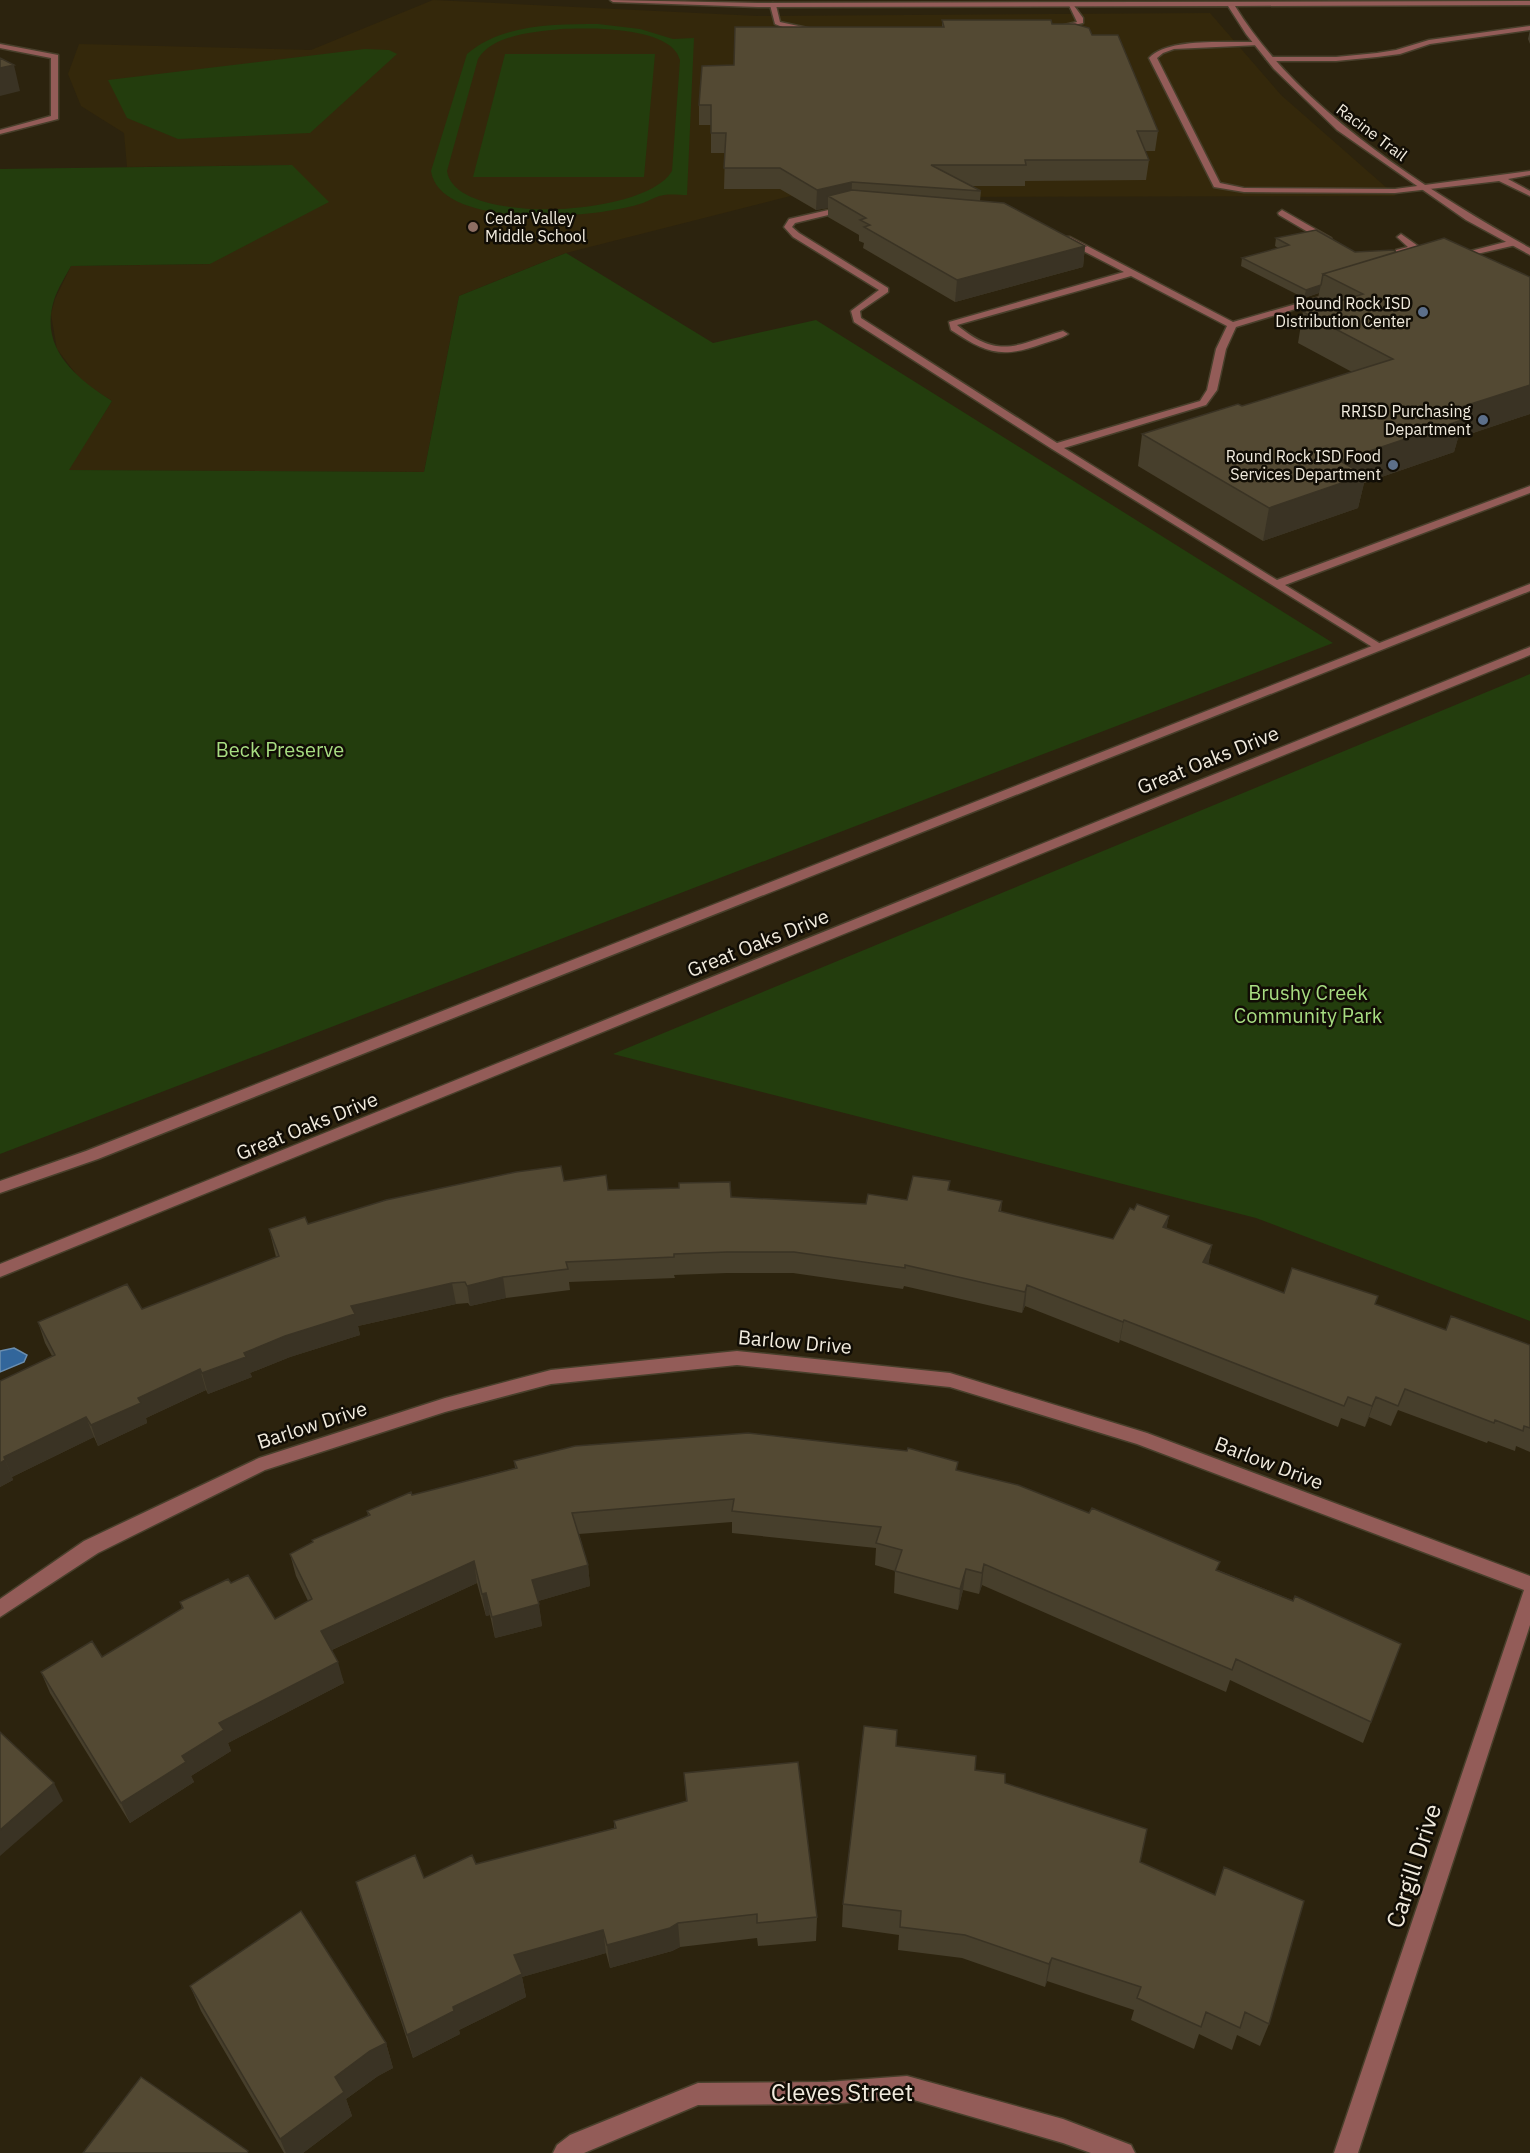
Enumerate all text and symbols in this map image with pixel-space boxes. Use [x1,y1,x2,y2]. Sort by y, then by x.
street label: Racine Trail [1333,99,1411,165]
place label: Cedar Valley Middle School [485,208,586,246]
marker: Cedar Valley Middle School [466,220,480,234]
place label: Round Rock ISD Distribution Center [1275,293,1411,331]
marker: Round Rock ISD Distribution Center [1416,305,1430,319]
place label: RRISD Purchasing Department [1341,401,1472,439]
marker: RRISD Purchasing Department [1476,413,1490,427]
place label: Round Rock ISD Food Services Department [1226,446,1381,484]
marker: Round Rock ISD Food Services Department [1386,458,1400,472]
street label: Great Oaks Drive [1133,719,1283,800]
park label: Beck Preserve [216,736,344,763]
street label: Great Oaks Drive [683,902,833,983]
park label: Brushy Creek Community Park [1234,979,1383,1029]
street label: Great Oaks Drive [232,1085,382,1166]
street label: Barlow Drive [737,1323,853,1360]
street label: Barlow Drive [253,1394,370,1455]
street label: Barlow Drive [1211,1429,1327,1496]
street label: Cargill Drive [1378,1799,1448,1932]
street label: Cleves Street [771,2076,913,2108]

